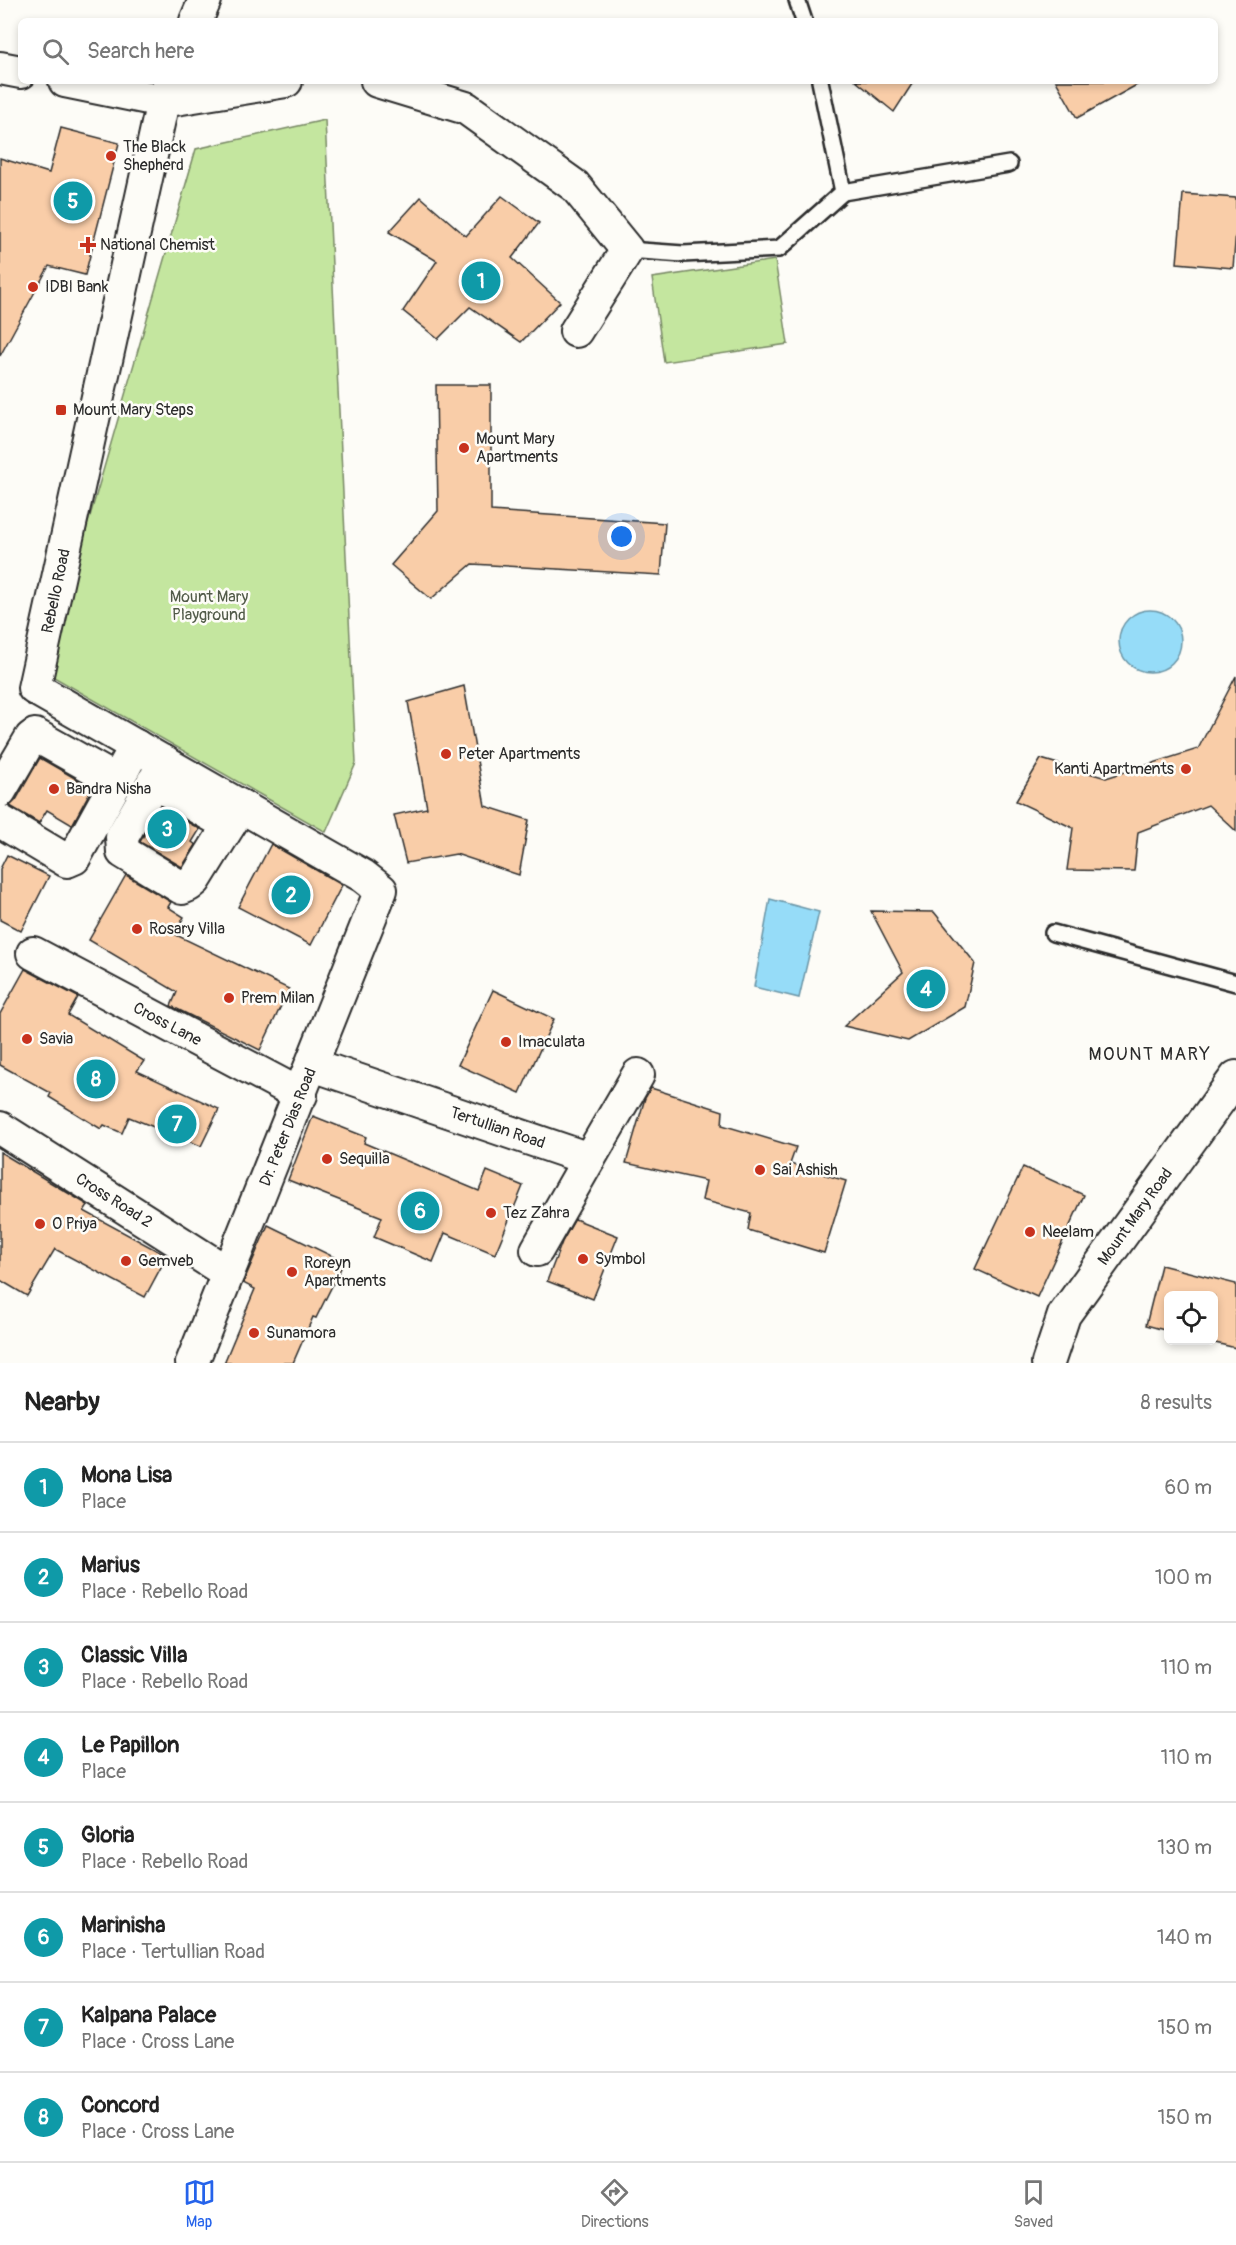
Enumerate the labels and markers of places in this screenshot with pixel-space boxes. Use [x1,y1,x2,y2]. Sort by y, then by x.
place label: The Black Shepherd [123,137,186,175]
marker: The Black Shepherd [104,149,118,163]
pin: 5 [54,178,92,224]
place label: National Chemist [100,235,216,255]
marker: National Chemist [81,238,95,252]
pin: 1 [462,258,500,304]
place label: IDBI Bank [45,277,109,297]
marker: IDBI Bank [26,280,40,294]
place label: Mount Mary Steps [73,400,193,420]
marker: Mount Mary Steps [54,403,68,417]
place label: Mount Mary Apartments [476,429,558,467]
marker: Mount Mary Apartments [457,441,471,455]
place label: Peter Apartments [458,744,580,764]
marker: Peter Apartments [439,747,453,761]
place label: Kanti Apartments [1054,759,1174,779]
marker: Kanti Apartments [1179,762,1193,776]
place label: Bandra Nisha [66,779,151,799]
marker: Bandra Nisha [47,782,61,796]
pin: 3 [148,806,186,852]
pin: 2 [272,872,310,918]
place label: Rosary Villa [149,919,225,939]
marker: Rosary Villa [130,922,144,936]
pin: 4 [906,966,946,1012]
place label: Prem Milan [241,988,315,1008]
marker: Prem Milan [222,991,236,1005]
place label: Savia [39,1029,73,1049]
marker: Savia [20,1032,34,1046]
place label: Imaculata [518,1032,585,1052]
marker: Imaculata [499,1035,513,1049]
pin: 8 [76,1056,116,1102]
pin: 7 [158,1102,196,1146]
place label: Sequilla [339,1149,390,1169]
marker: Sequilla [320,1152,334,1166]
place label: Sai Ashish [772,1160,838,1180]
marker: Sai Ashish [753,1163,767,1177]
pin: 6 [400,1188,440,1234]
place label: Tez Zahra [503,1203,570,1223]
marker: Tez Zahra [484,1206,498,1220]
place label: O Priya [52,1214,97,1234]
marker: O Priya [33,1217,47,1231]
place label: Neelam [1042,1222,1094,1242]
marker: Neelam [1023,1225,1037,1239]
place label: Symbol [595,1249,646,1269]
place label: Gemveb [138,1251,194,1271]
marker: Symbol [576,1252,590,1266]
place label: Roreyn Apartments [304,1253,386,1291]
marker: Gemveb [119,1254,133,1268]
marker: Roreyn Apartments [285,1265,299,1279]
place label: Sunamora [266,1323,336,1343]
marker: Sunamora [247,1326,261,1340]

